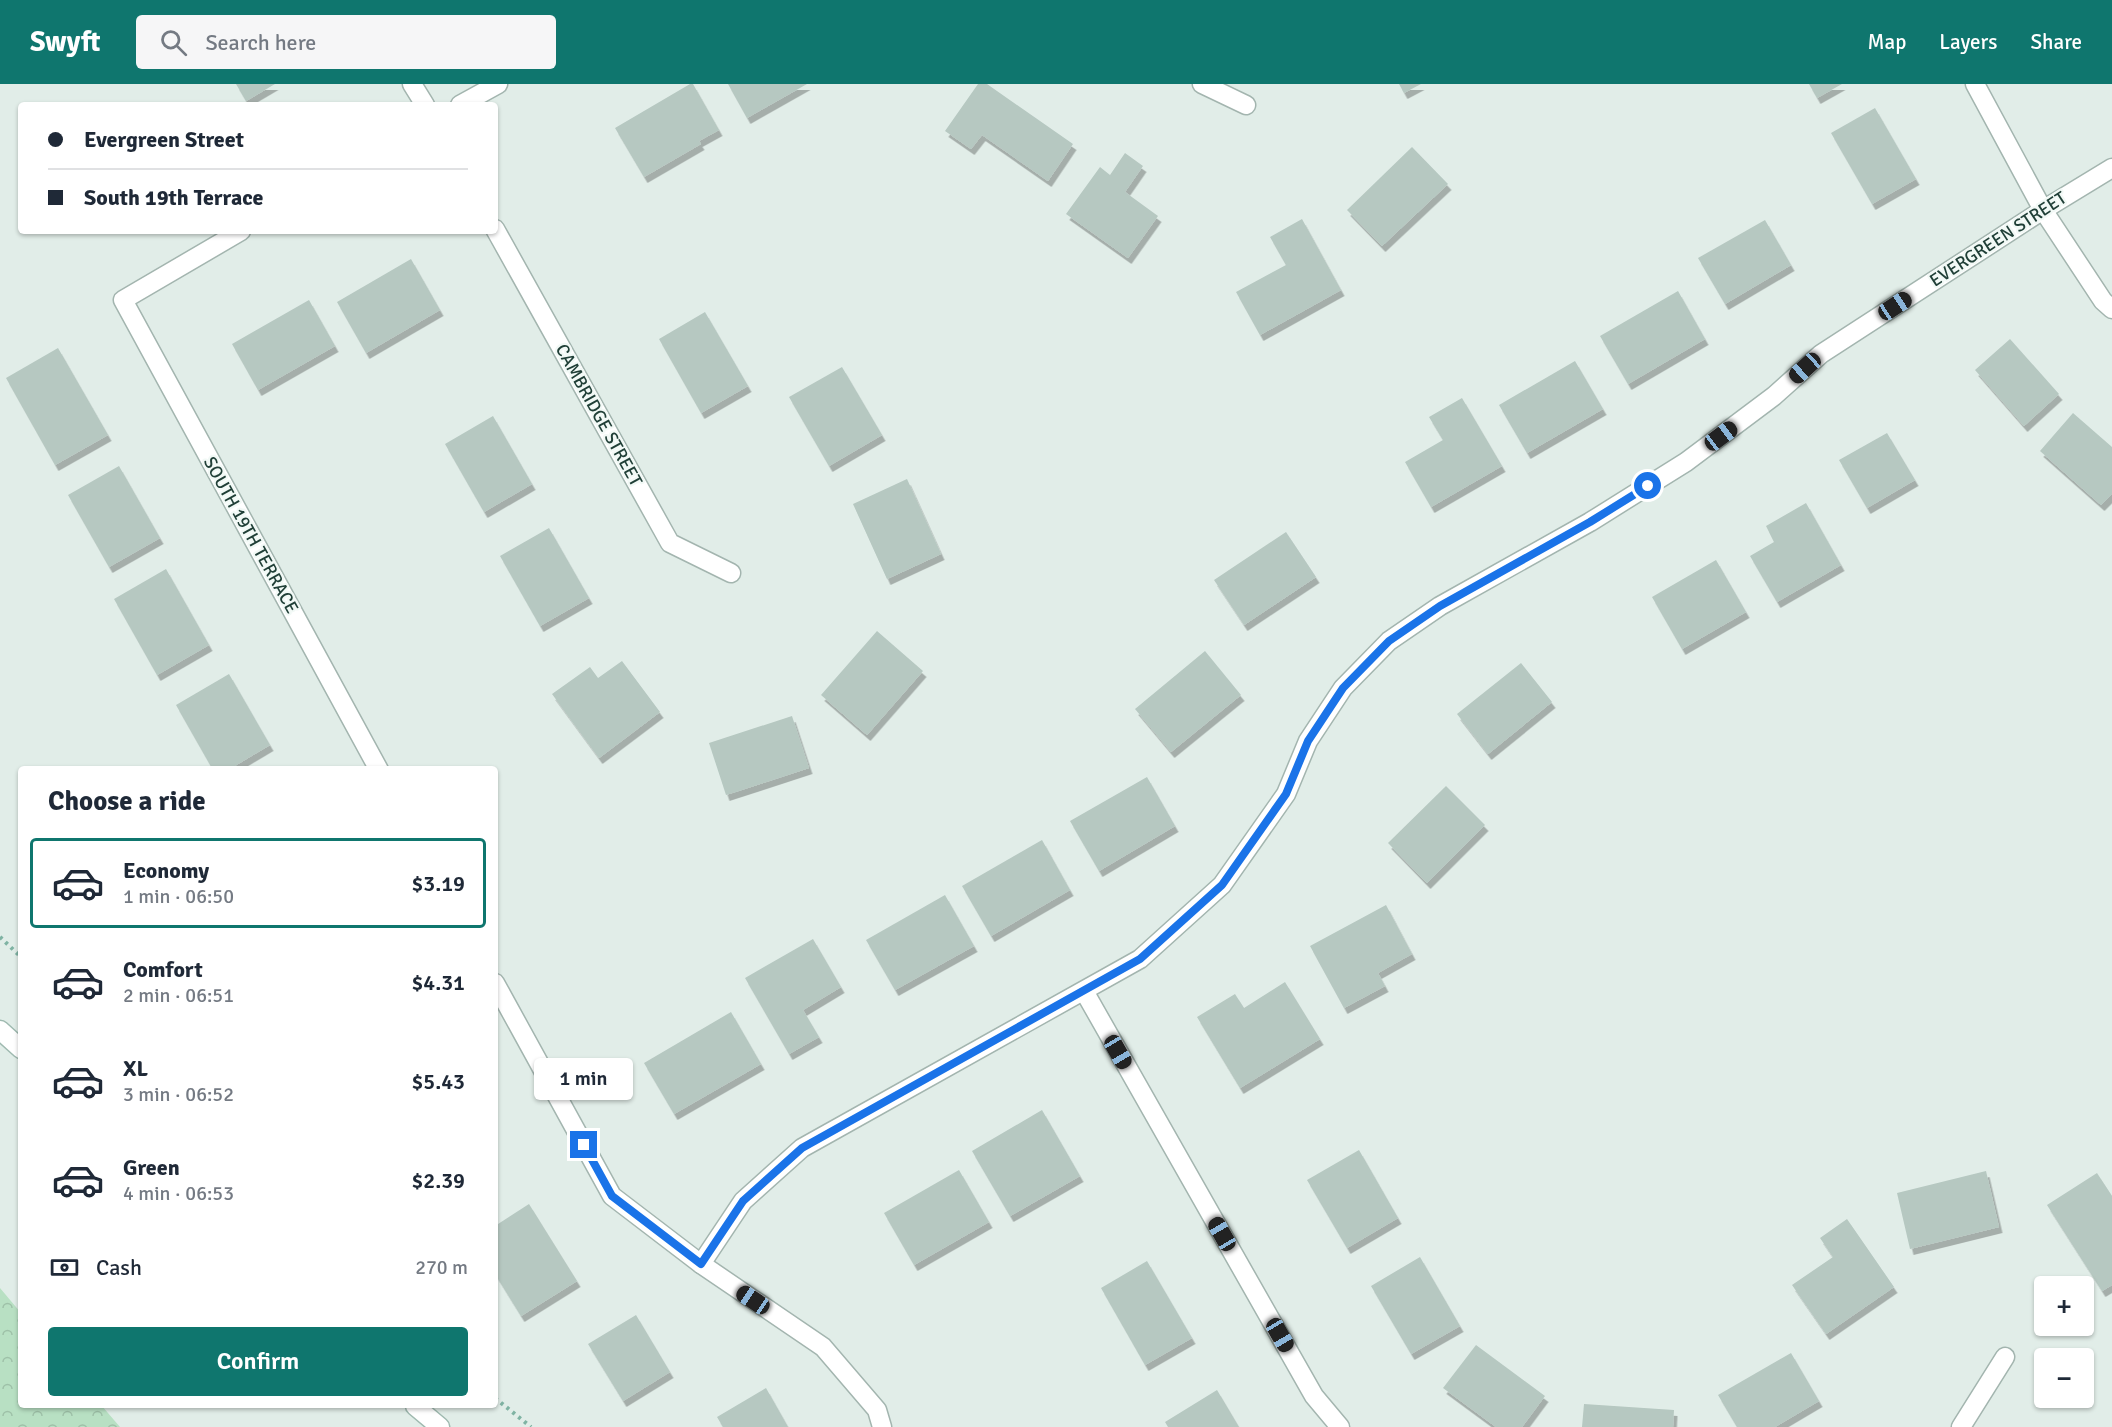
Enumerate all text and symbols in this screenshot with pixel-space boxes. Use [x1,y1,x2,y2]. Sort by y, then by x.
search box [136,15,556,69]
text: Swyft [30,25,100,59]
icon: search [157,26,190,59]
text: Search here [205,29,316,56]
text: Map [1868,29,1906,55]
text: Layers [1939,29,1997,55]
text: Share [2030,29,2082,55]
text: Evergreen Street [84,126,244,153]
text: South 19th Terrace [84,184,264,211]
street label: EVERGREEN STREET [1925,187,2071,291]
car [1875,289,1915,323]
street label: CAMBRIDGE STREET [551,340,647,490]
car [1786,349,1824,387]
car [1701,418,1741,454]
street label: SOUTH 19TH TERRACE [199,453,303,617]
route start [1634,472,1661,499]
text: Choose a ride [48,785,206,818]
icon: car [51,856,105,910]
text: Economy [123,857,209,884]
text: $3.19 [411,870,465,897]
text: 1 min · 06:50 [123,884,234,909]
icon: car [51,955,105,1009]
text: Comfort [123,956,203,983]
text: $4.31 [411,969,465,996]
text: 2 min · 06:51 [123,983,234,1008]
car [1101,1032,1135,1072]
icon: car [51,1054,105,1108]
text: XL [123,1055,148,1082]
callout: 1 min [534,1058,634,1100]
text: 1 min [560,1066,607,1091]
text: $5.43 [411,1068,465,1095]
text: 3 min · 06:52 [123,1082,234,1107]
route end [570,1131,597,1158]
icon: car [51,1153,105,1207]
text: Green [123,1154,180,1181]
text: $2.39 [411,1167,465,1194]
text: 4 min · 06:53 [123,1181,234,1206]
car [1205,1214,1239,1254]
icon: cash [48,1251,81,1284]
text: Cash [96,1254,142,1281]
text: 270 m [415,1255,468,1280]
map controls [2034,1276,2094,1408]
button: + [2034,1276,2094,1336]
car [733,1282,773,1318]
car [1263,1315,1297,1355]
button: Confirm [48,1327,468,1396]
button: − [2034,1348,2094,1408]

